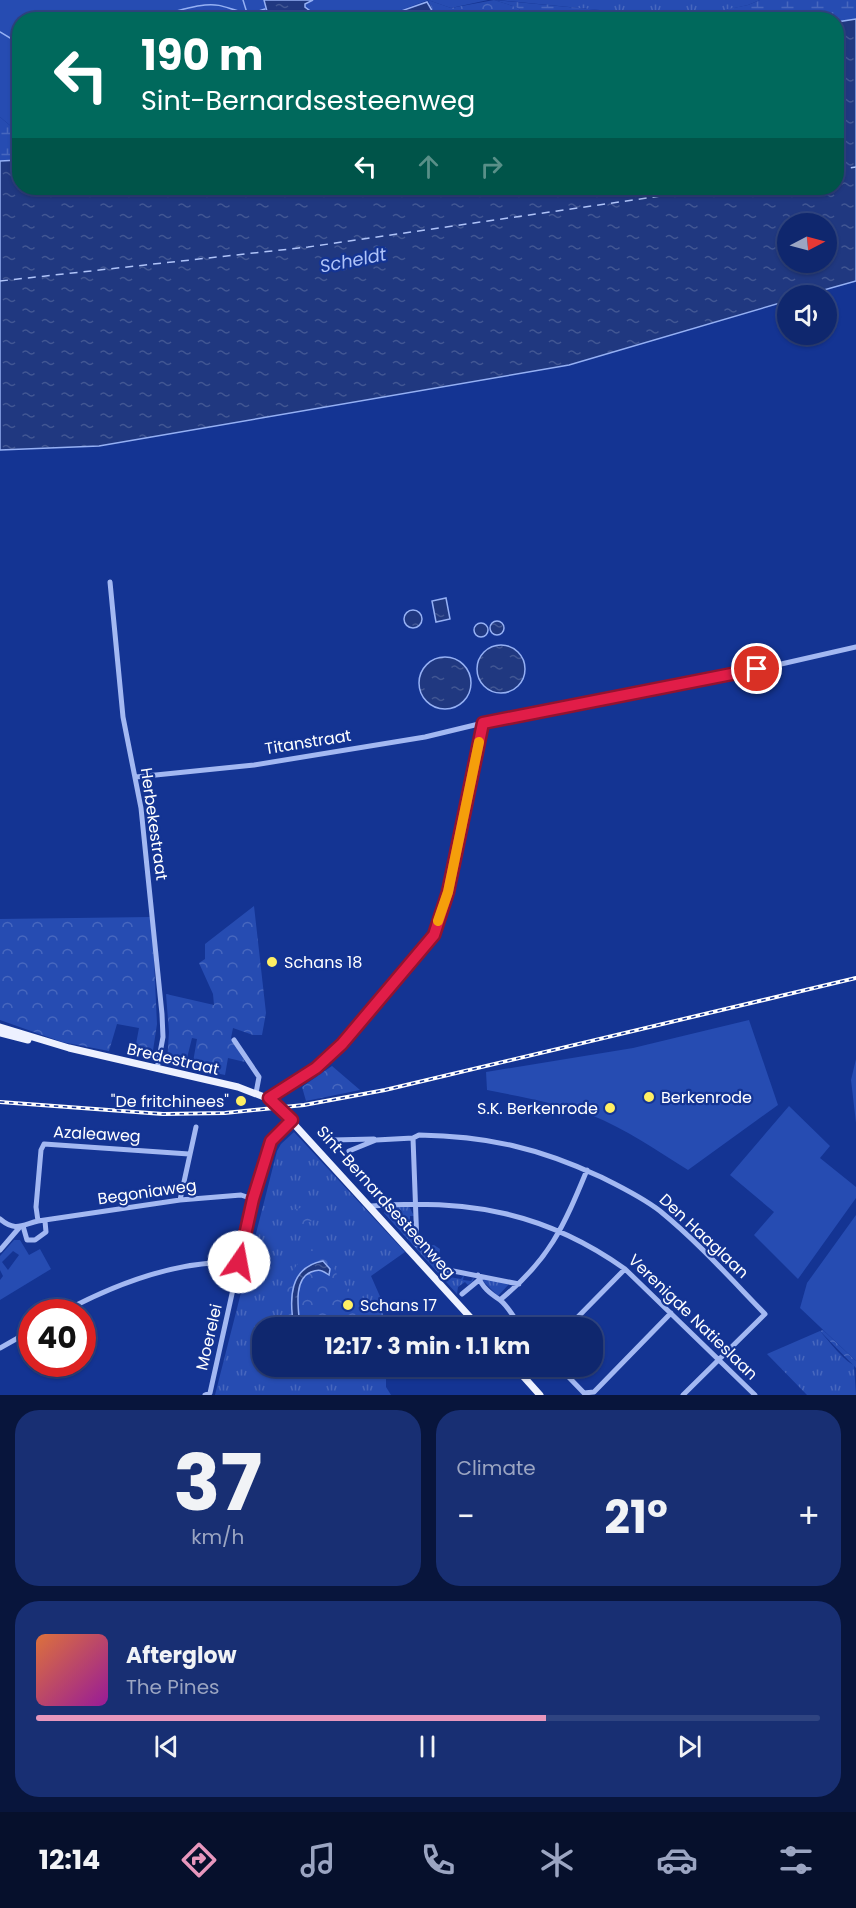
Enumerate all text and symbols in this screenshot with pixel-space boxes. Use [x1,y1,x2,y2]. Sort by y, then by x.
text: 190 m [141,26,263,85]
icon: left [42,36,120,114]
text: Sint-Bernardsesteenweg [141,82,475,119]
icon: left [349,150,382,183]
icon: ahead [412,150,445,183]
icon: right [475,150,508,183]
north arrow [777,213,837,273]
map controls [777,213,837,345]
water label: Scheldt [318,241,389,279]
button: sound [777,285,837,345]
pin [731,643,782,694]
icon: arrive [740,652,773,685]
street label: Titanstraat [263,724,353,760]
street label: Herbekestraat [135,766,173,882]
place label: Schans 18 [284,951,362,974]
marker: Schans 18 [265,955,279,969]
street label: Bredestraat [125,1037,222,1081]
place label: Berkenrode [661,1086,752,1109]
place label: "De fritchinees" [111,1090,229,1113]
marker: Berkenrode [642,1090,656,1104]
marker: "De fritchinees" [234,1094,248,1108]
place label: S.K. Berkenrode [477,1097,598,1120]
marker: S.K. Berkenrode [603,1101,617,1115]
street label: Azaleaweg [53,1120,141,1148]
street label: Sint-Bernardsesteenweg [311,1121,461,1283]
street label: Begoniaweg [96,1174,198,1210]
street label: Den Haaglaan [654,1188,754,1284]
position arrow [207,1230,271,1294]
street label: Verenigde Natieslaan [623,1249,763,1385]
place label: Schans 17 [360,1294,437,1317]
marker: Schans 17 [341,1298,355,1312]
speed limit sign: 40 [18,1299,96,1377]
street label: Moerelei [190,1301,228,1373]
text: 12:17 · 3 min · 1.1 km [325,1331,530,1362]
text: 37 [173,1428,262,1537]
text: Climate [457,1454,536,1482]
text: 21° [604,1486,668,1549]
text: − [457,1493,475,1540]
text: + [797,1493,820,1540]
text: km/h [191,1523,244,1551]
text: Afterglow [126,1640,237,1671]
text: The Pines [126,1673,220,1701]
icon: previous [150,1730,183,1763]
icon: pause [411,1730,444,1763]
icon: next [673,1730,706,1763]
icon: directions [178,1839,220,1881]
icon: music [297,1839,339,1881]
icon: phone [417,1839,459,1881]
icon: climate [536,1839,578,1881]
icon: car [656,1839,698,1881]
icon: filters [775,1839,817,1881]
text: 12:14 [39,1841,100,1878]

